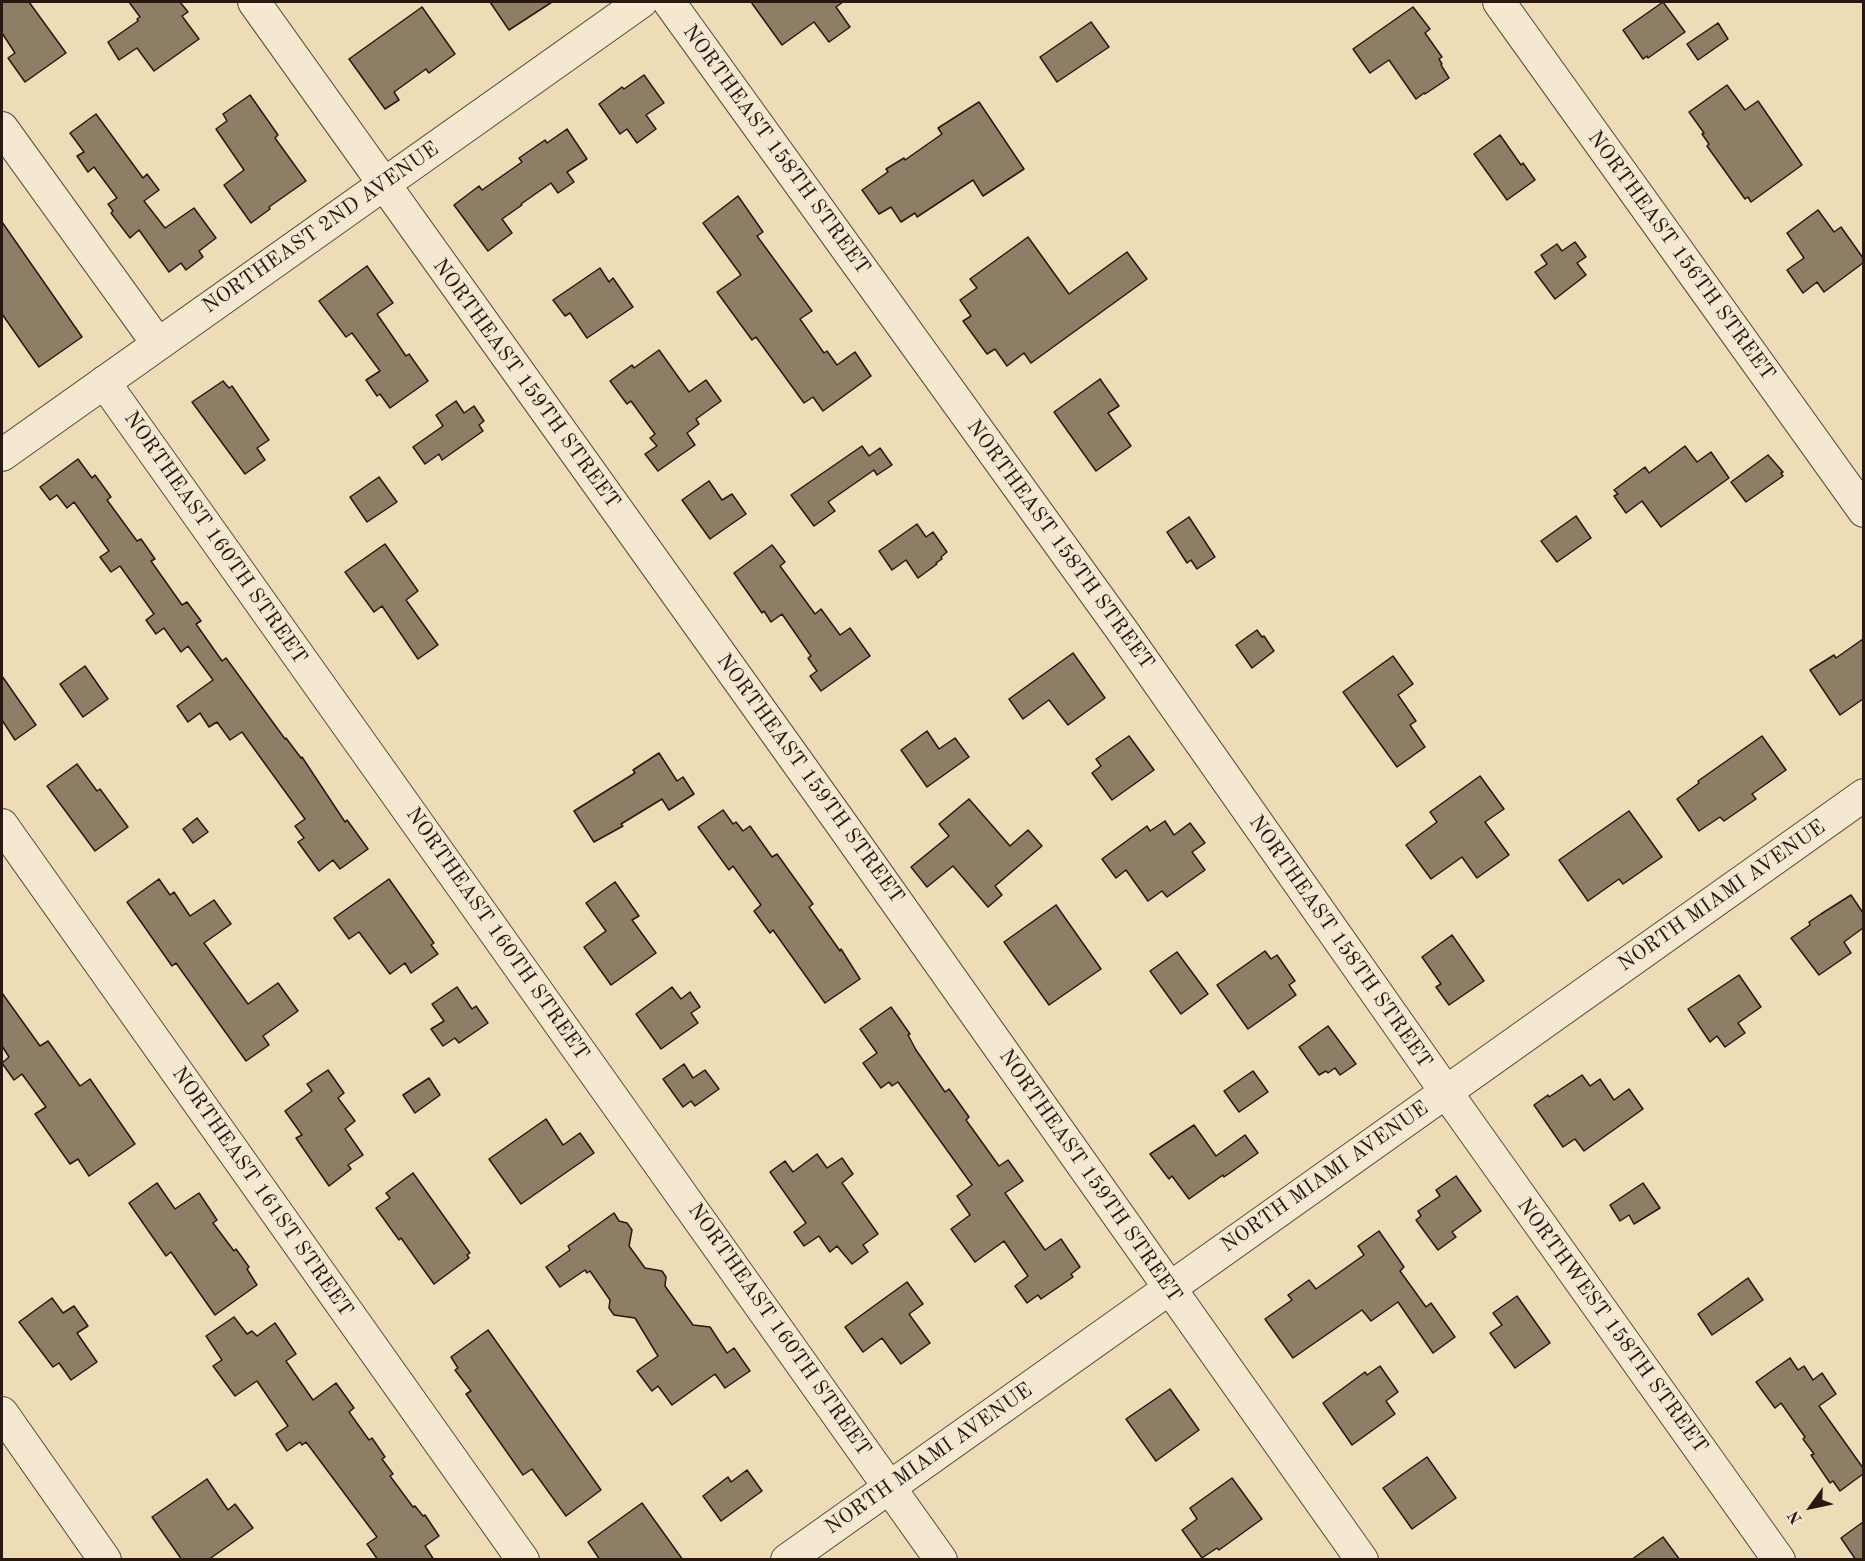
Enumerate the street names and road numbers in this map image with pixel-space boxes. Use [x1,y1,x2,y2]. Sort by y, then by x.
street label: NORTHEAST 158TH STREET [677,20,875,280]
street label: NORTHEAST 156TH STREET [1582,126,1780,386]
street label: NORTHEAST 2ND AVENUE [198,137,444,319]
street label: NORTHEAST 159TH STREET [427,254,625,514]
street label: NORTHEAST 160TH STREET [118,407,312,669]
street label: NORTHEAST 158TH STREET [961,415,1159,675]
street label: NORTHEAST 159TH STREET [711,649,909,909]
street label: NORTHEAST 160TH STREET [400,803,594,1065]
street label: NORTHEAST 158TH STREET [1243,811,1437,1073]
street label: NORTH MIAMI AVENUE [1613,815,1831,977]
street label: NORTHEAST 159TH STREET [993,1045,1187,1307]
street label: NORTHEAST 161ST STREET [166,1062,358,1322]
street label: NORTH MIAMI AVENUE [1216,1096,1434,1258]
street label: NORTHWEST 158TH STREET [1511,1194,1713,1458]
street label: NORTHEAST 160TH STREET [682,1199,876,1461]
street label: NORTH MIAMI AVENUE [820,1378,1038,1540]

